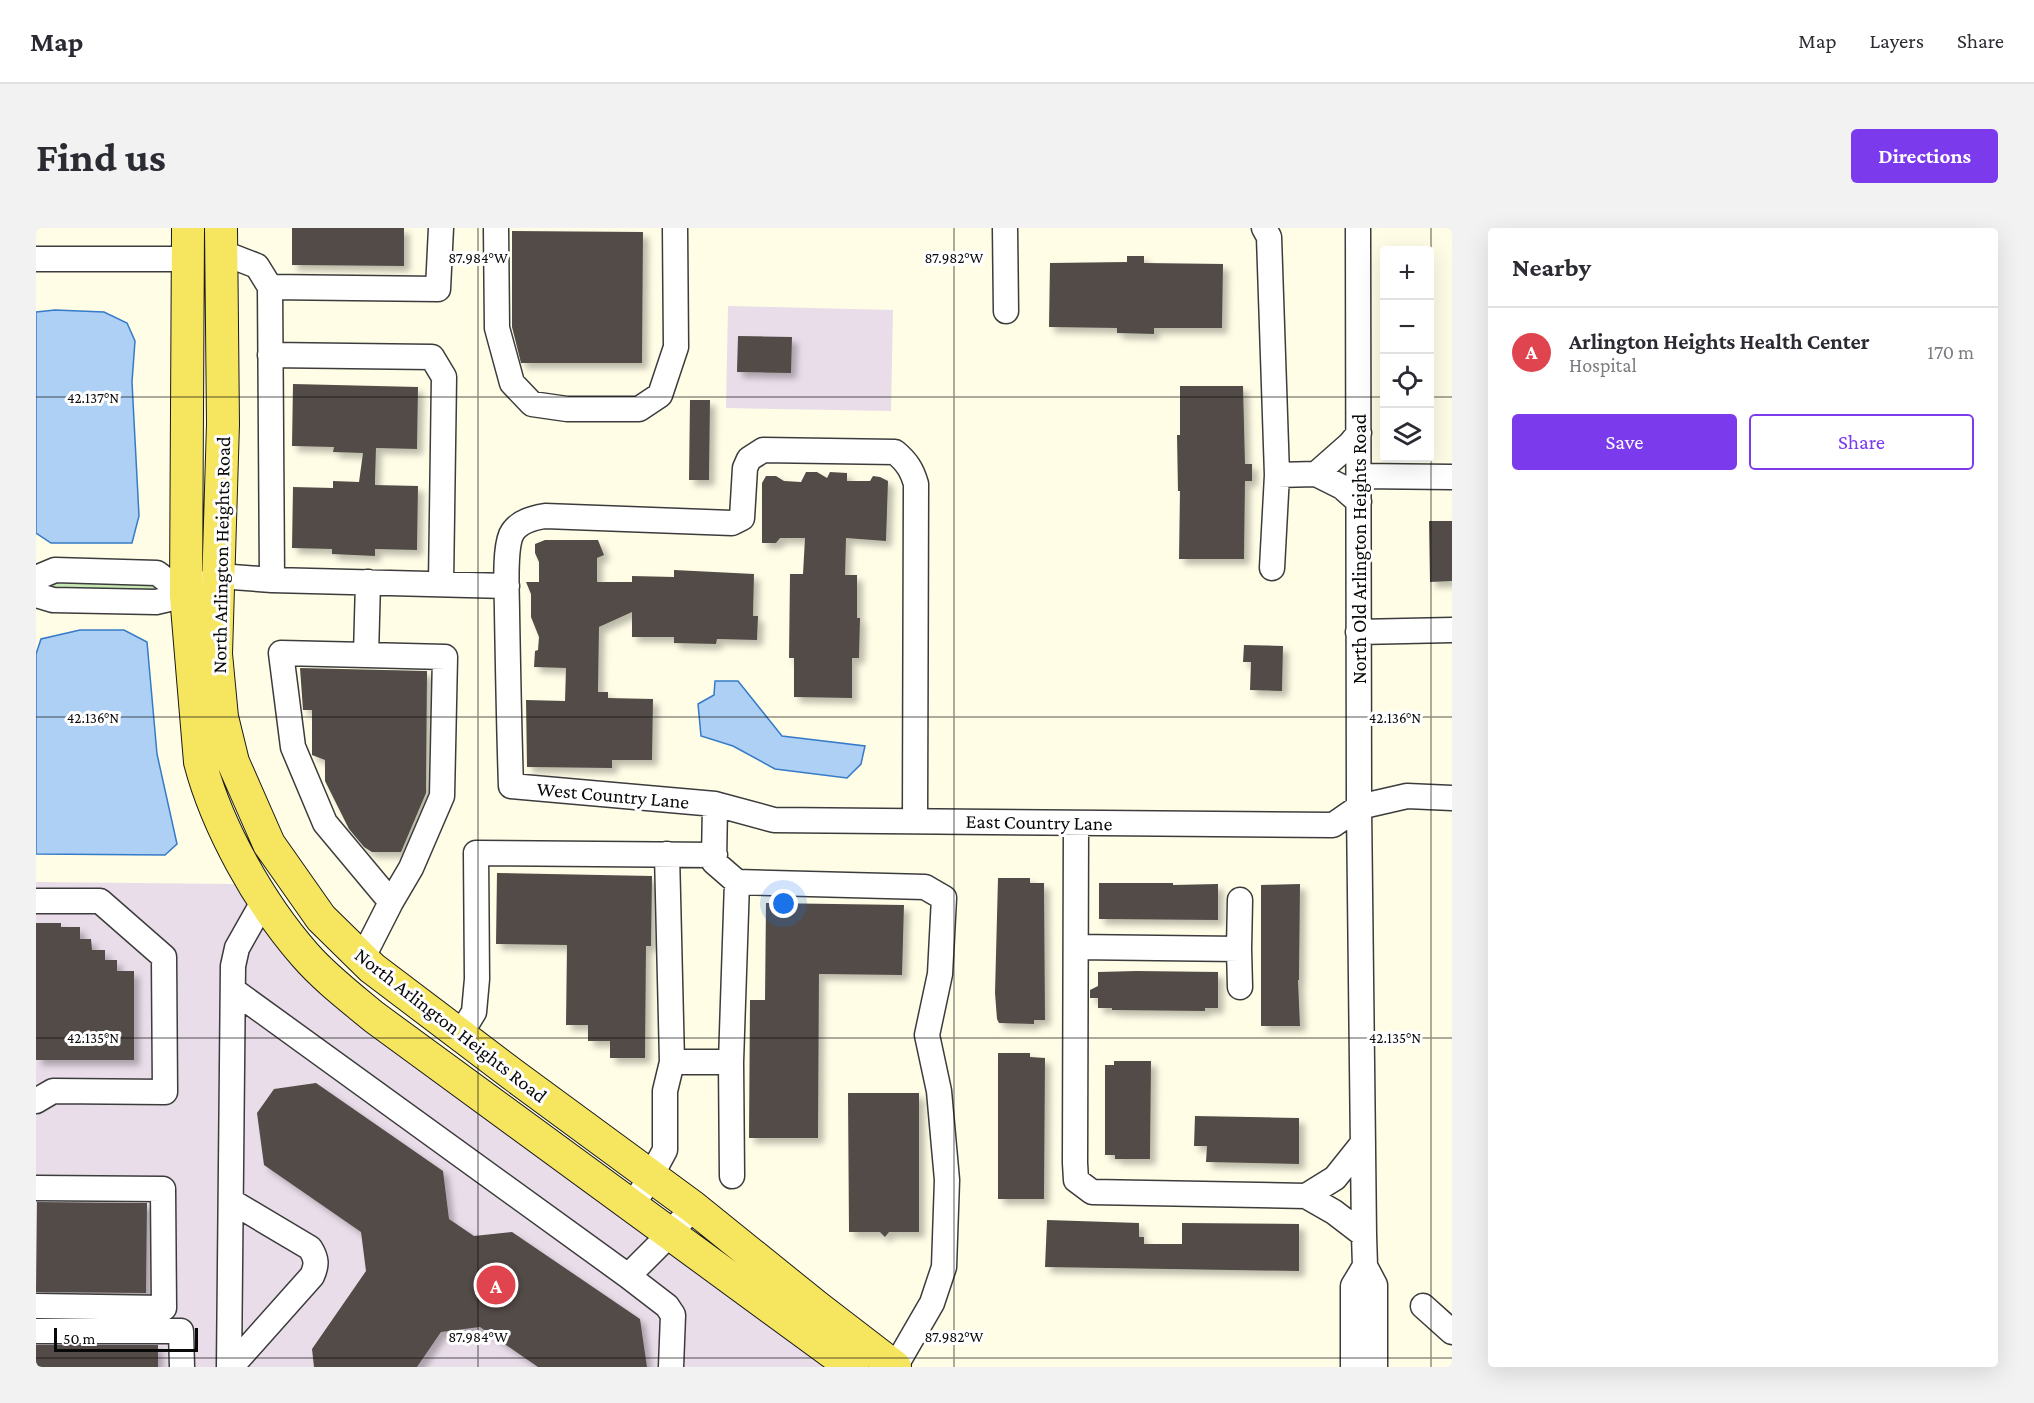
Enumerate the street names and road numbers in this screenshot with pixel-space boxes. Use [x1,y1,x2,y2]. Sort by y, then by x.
street label: North Old Arlington Heights Road [1348,413,1371,684]
street label: North Arlington Heights Road [208,436,235,674]
street label: West Country Lane [536,777,690,814]
street label: East Country Lane [965,810,1113,835]
street label: North Arlington Heights Road [350,943,552,1108]

